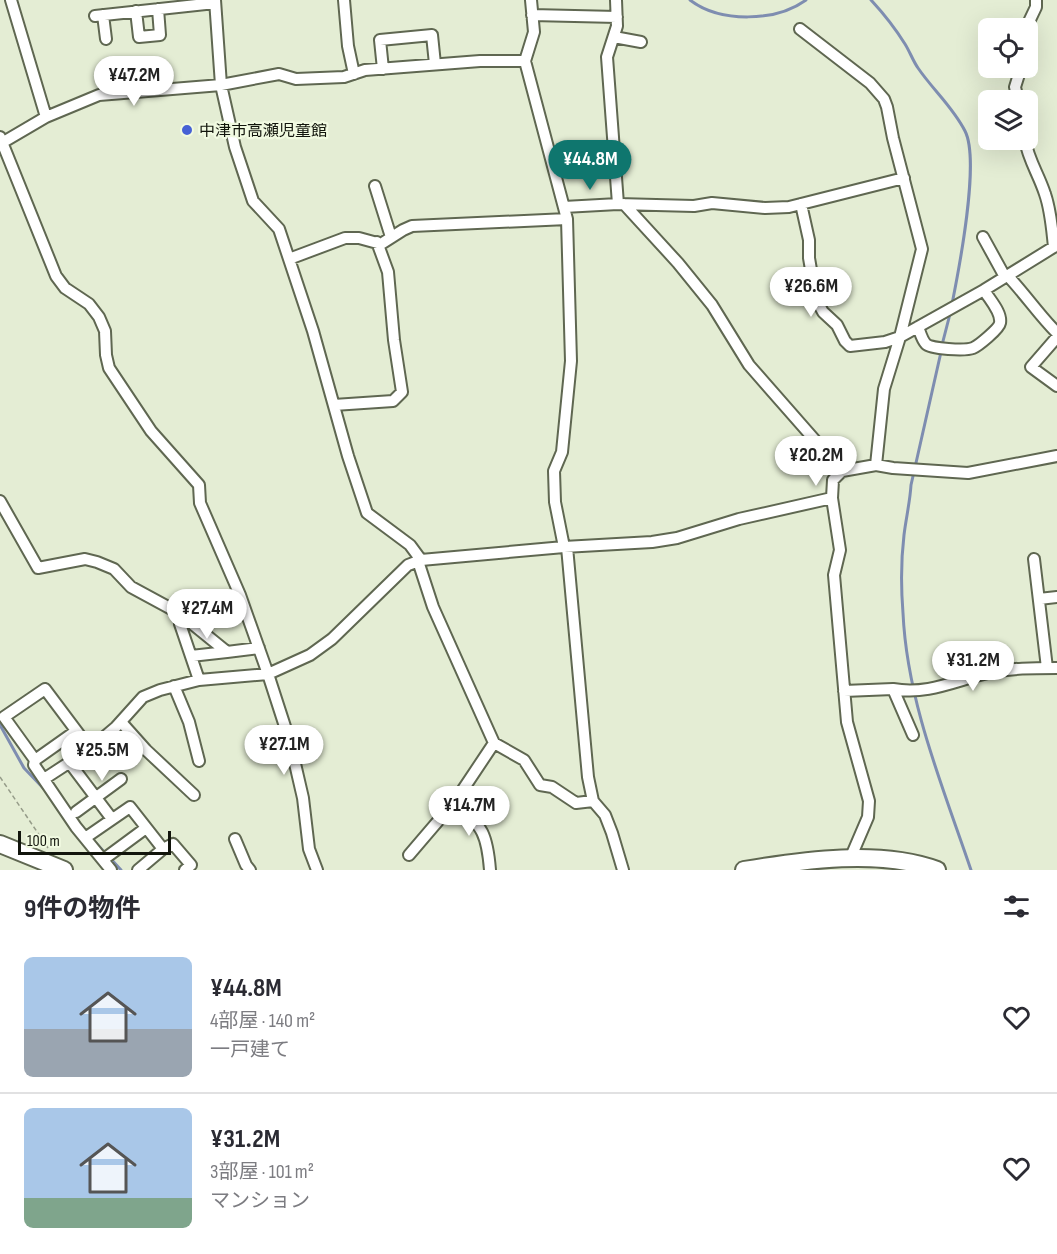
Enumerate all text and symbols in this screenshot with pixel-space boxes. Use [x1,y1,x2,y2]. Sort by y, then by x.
map controls [978,18,1038,150]
button: locate [978,18,1038,78]
pin: ¥47.2M [85,56,183,107]
text: ¥47.2M [108,63,160,87]
button: layers [978,90,1038,150]
place label: 中津市高瀬児童館 [199,122,327,141]
marker: 中津市高瀬児童館 [180,123,194,137]
pin: ¥44.8M [541,140,639,191]
text: ¥44.8M [562,147,618,171]
pin: ¥26.6M [762,267,860,318]
text: ¥26.6M [784,274,838,298]
pin: ¥20.2M [767,436,865,487]
text: ¥20.2M [789,443,843,467]
pin: ¥27.4M [158,589,256,640]
text: ¥27.4M [181,596,233,620]
pin: ¥31.2M [924,641,1022,692]
text: ¥31.2M [946,648,1000,672]
pin: ¥27.1M [235,725,333,776]
pin: ¥25.5M [53,731,151,782]
text: ¥27.1M [258,732,310,756]
text: ¥25.5M [75,738,129,762]
pin: ¥14.7M [420,786,518,837]
text: ¥14.7M [443,793,495,817]
scale bar [18,828,171,856]
text: 100 m [27,832,60,851]
icon: filters [1000,890,1033,923]
text: 9件の物件 [24,894,140,925]
text: ¥44.8M [210,973,282,1004]
icon: home [72,981,144,1053]
icon: heart [1000,1001,1033,1034]
text: 4部屋 · 140 m² [210,1009,315,1033]
text: 一戸建て [210,1038,290,1062]
text: ¥31.2M [210,1124,280,1155]
icon: home [72,1132,144,1204]
icon: heart [1000,1152,1033,1185]
text: 3部屋 · 101 m² [210,1160,314,1184]
text: マンション [210,1189,310,1213]

